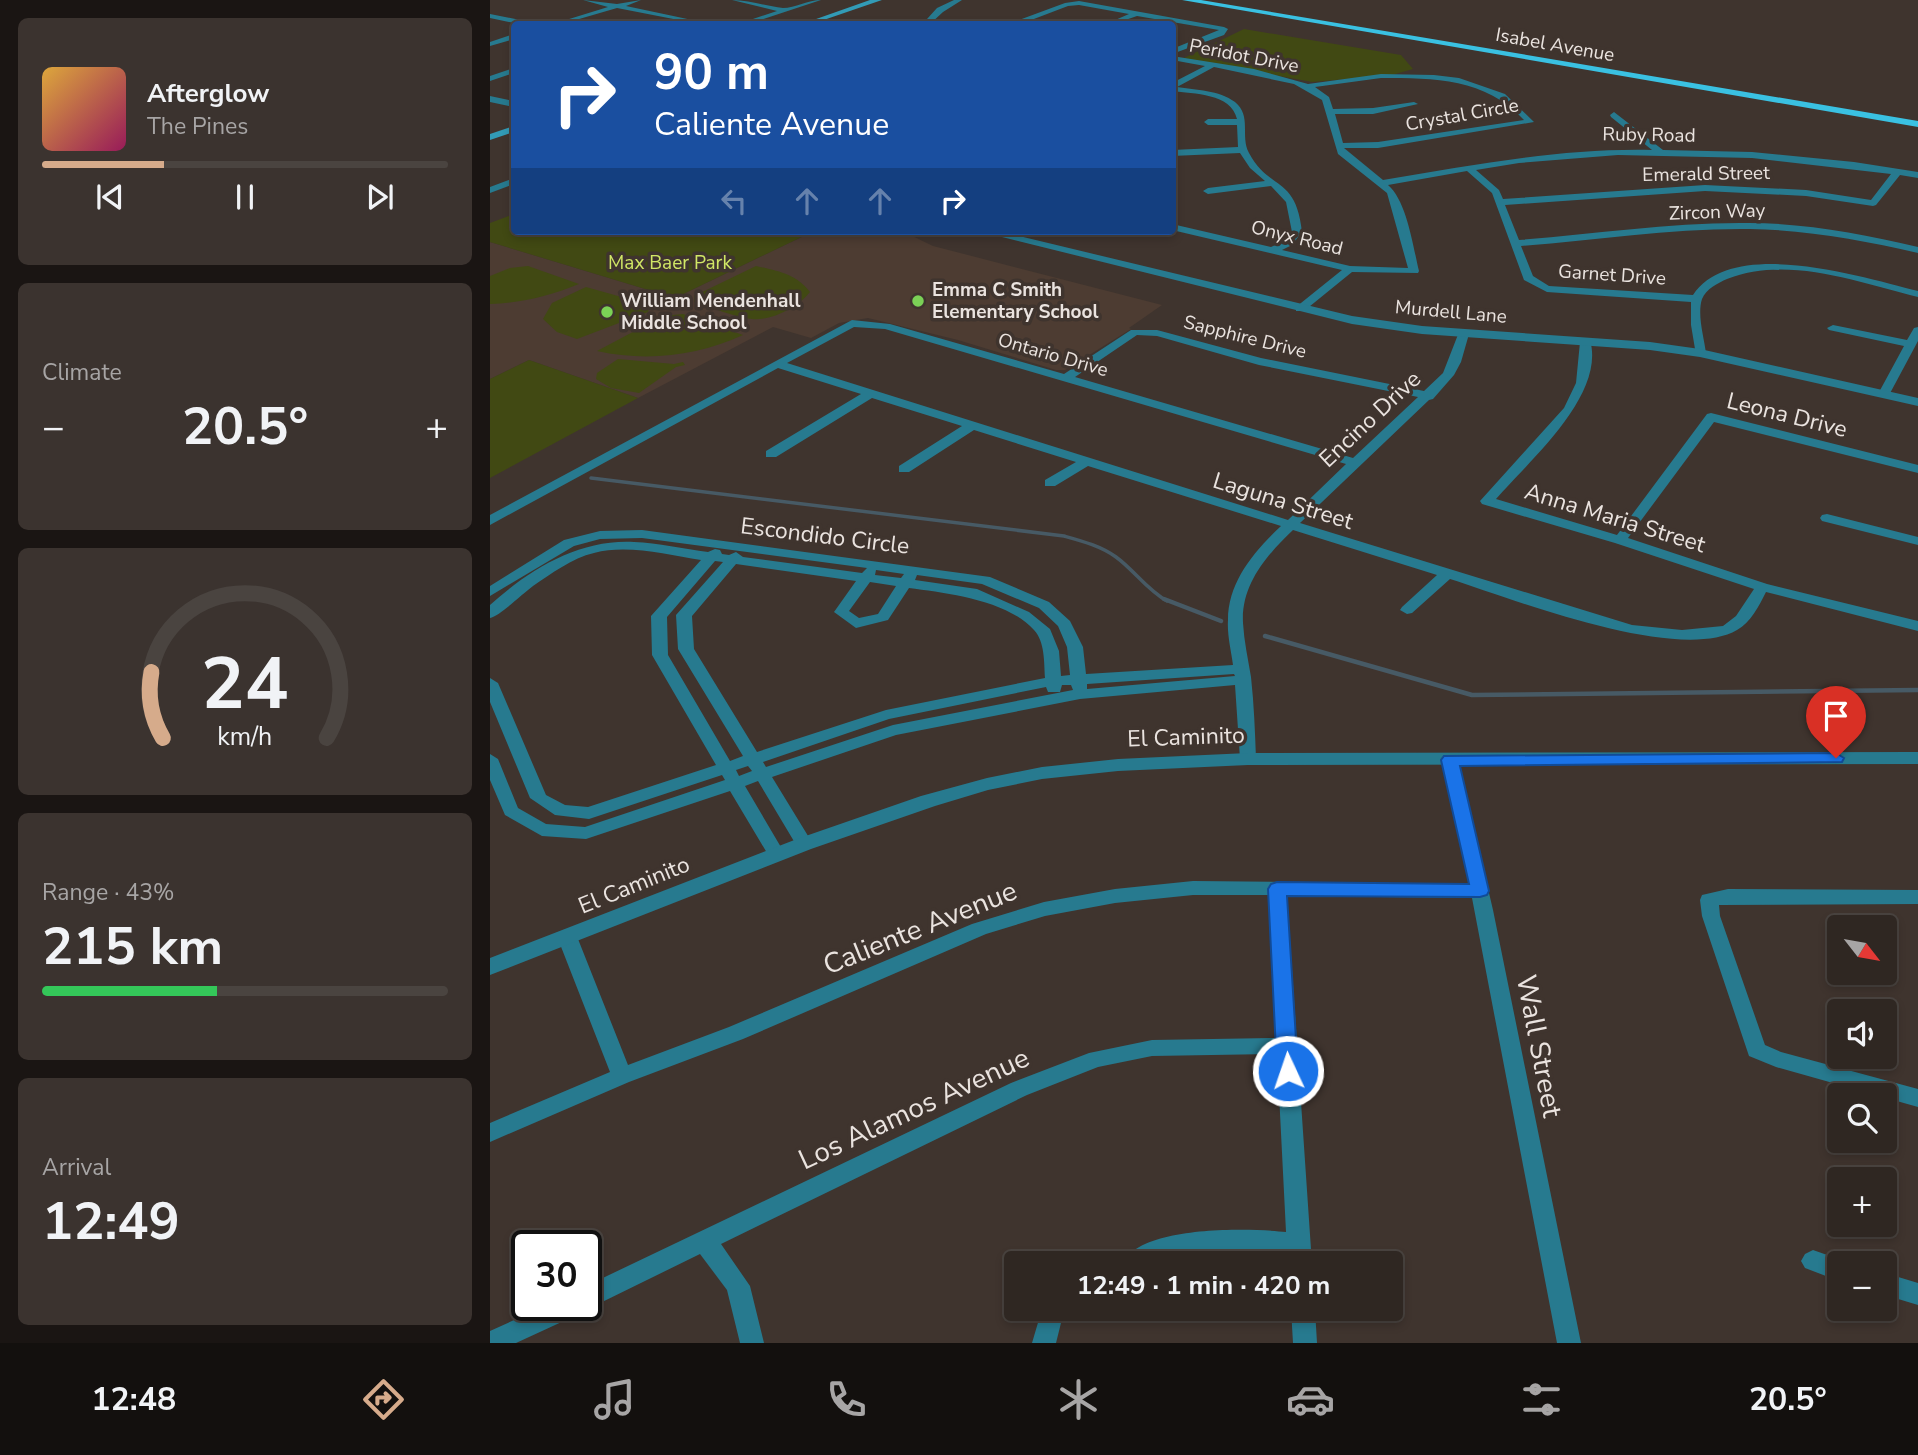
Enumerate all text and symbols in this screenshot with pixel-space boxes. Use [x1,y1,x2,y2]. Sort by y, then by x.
street label: Isabel Avenue [1493,22,1617,68]
street label: Peridot Drive [1187,33,1301,79]
text: 90 m [654,39,769,106]
icon: right [539,49,630,140]
text: Afterglow [147,76,270,111]
street label: Crystal Circle [1403,92,1521,138]
text: Caliente Avenue [654,103,889,146]
text: The Pines [147,111,248,142]
street label: Ruby Road [1602,121,1696,149]
street label: Emerald Street [1642,160,1770,188]
icon: previous [91,178,129,216]
icon: pause [226,178,264,216]
icon: next [361,178,399,216]
icon: left [715,182,753,220]
icon: ahead [788,182,826,220]
icon: ahead [861,182,899,220]
icon: right [934,182,972,220]
street label: Zircon Way [1668,197,1766,227]
street label: Onyx Road [1248,214,1346,262]
park label: Max Baer Park [608,250,732,276]
street label: Garnet Drive [1557,258,1667,292]
place label: Emma C Smith Elementary School [932,277,1099,325]
place label: William Mendenhall Middle School [621,288,801,336]
marker: Emma C Smith Elementary School [910,293,926,309]
street label: Murdell Lane [1394,294,1508,330]
marker: William Mendenhall Middle School [599,304,615,320]
street label: Sapphire Drive [1181,309,1309,365]
street label: Ontario Drive [995,327,1111,383]
text: Climate [42,357,122,388]
street label: Encino Drive [1312,364,1428,474]
street label: Leona Drive [1724,385,1850,445]
text: 20.5° [182,391,308,462]
text: − [42,402,65,453]
text: + [425,402,448,453]
street label: Laguna Street [1209,465,1358,537]
street label: Anna Maria Street [1521,476,1710,560]
street label: Escondido Circle [739,510,911,562]
text: 24 [201,634,289,734]
pin [1806,686,1866,758]
icon: arrive [1817,697,1855,735]
text: km/h [217,719,273,753]
street label: El Caminito [1127,719,1245,755]
street label: El Caminito [574,849,694,921]
street label: Caliente Avenue [817,872,1023,984]
text: Range · 43% [42,877,174,908]
text: 215 km [42,911,223,982]
north arrow [1827,915,1897,985]
map controls [1827,915,1897,1321]
street label: Wall Street [1507,972,1571,1121]
button: sound [1827,999,1897,1069]
position arrow [1251,1034,1325,1108]
street label: Los Alamos Avenue [793,1039,1035,1179]
button: search [1827,1083,1897,1153]
text: Arrival [42,1152,111,1183]
button: + [1827,1167,1897,1237]
text: 12:49 [42,1186,180,1257]
speed limit sign: 30 [511,1230,602,1321]
button: − [1827,1251,1897,1321]
text: 12:49 · 1 min · 420 m [1077,1268,1330,1303]
icon: directions [359,1375,408,1424]
icon: music [590,1375,639,1424]
icon: phone [822,1375,871,1424]
icon: climate [1054,1375,1103,1424]
icon: car [1286,1375,1335,1424]
icon: filters [1517,1375,1566,1424]
text: 12:48 [91,1378,176,1421]
text: 20.5° [1749,1378,1827,1421]

